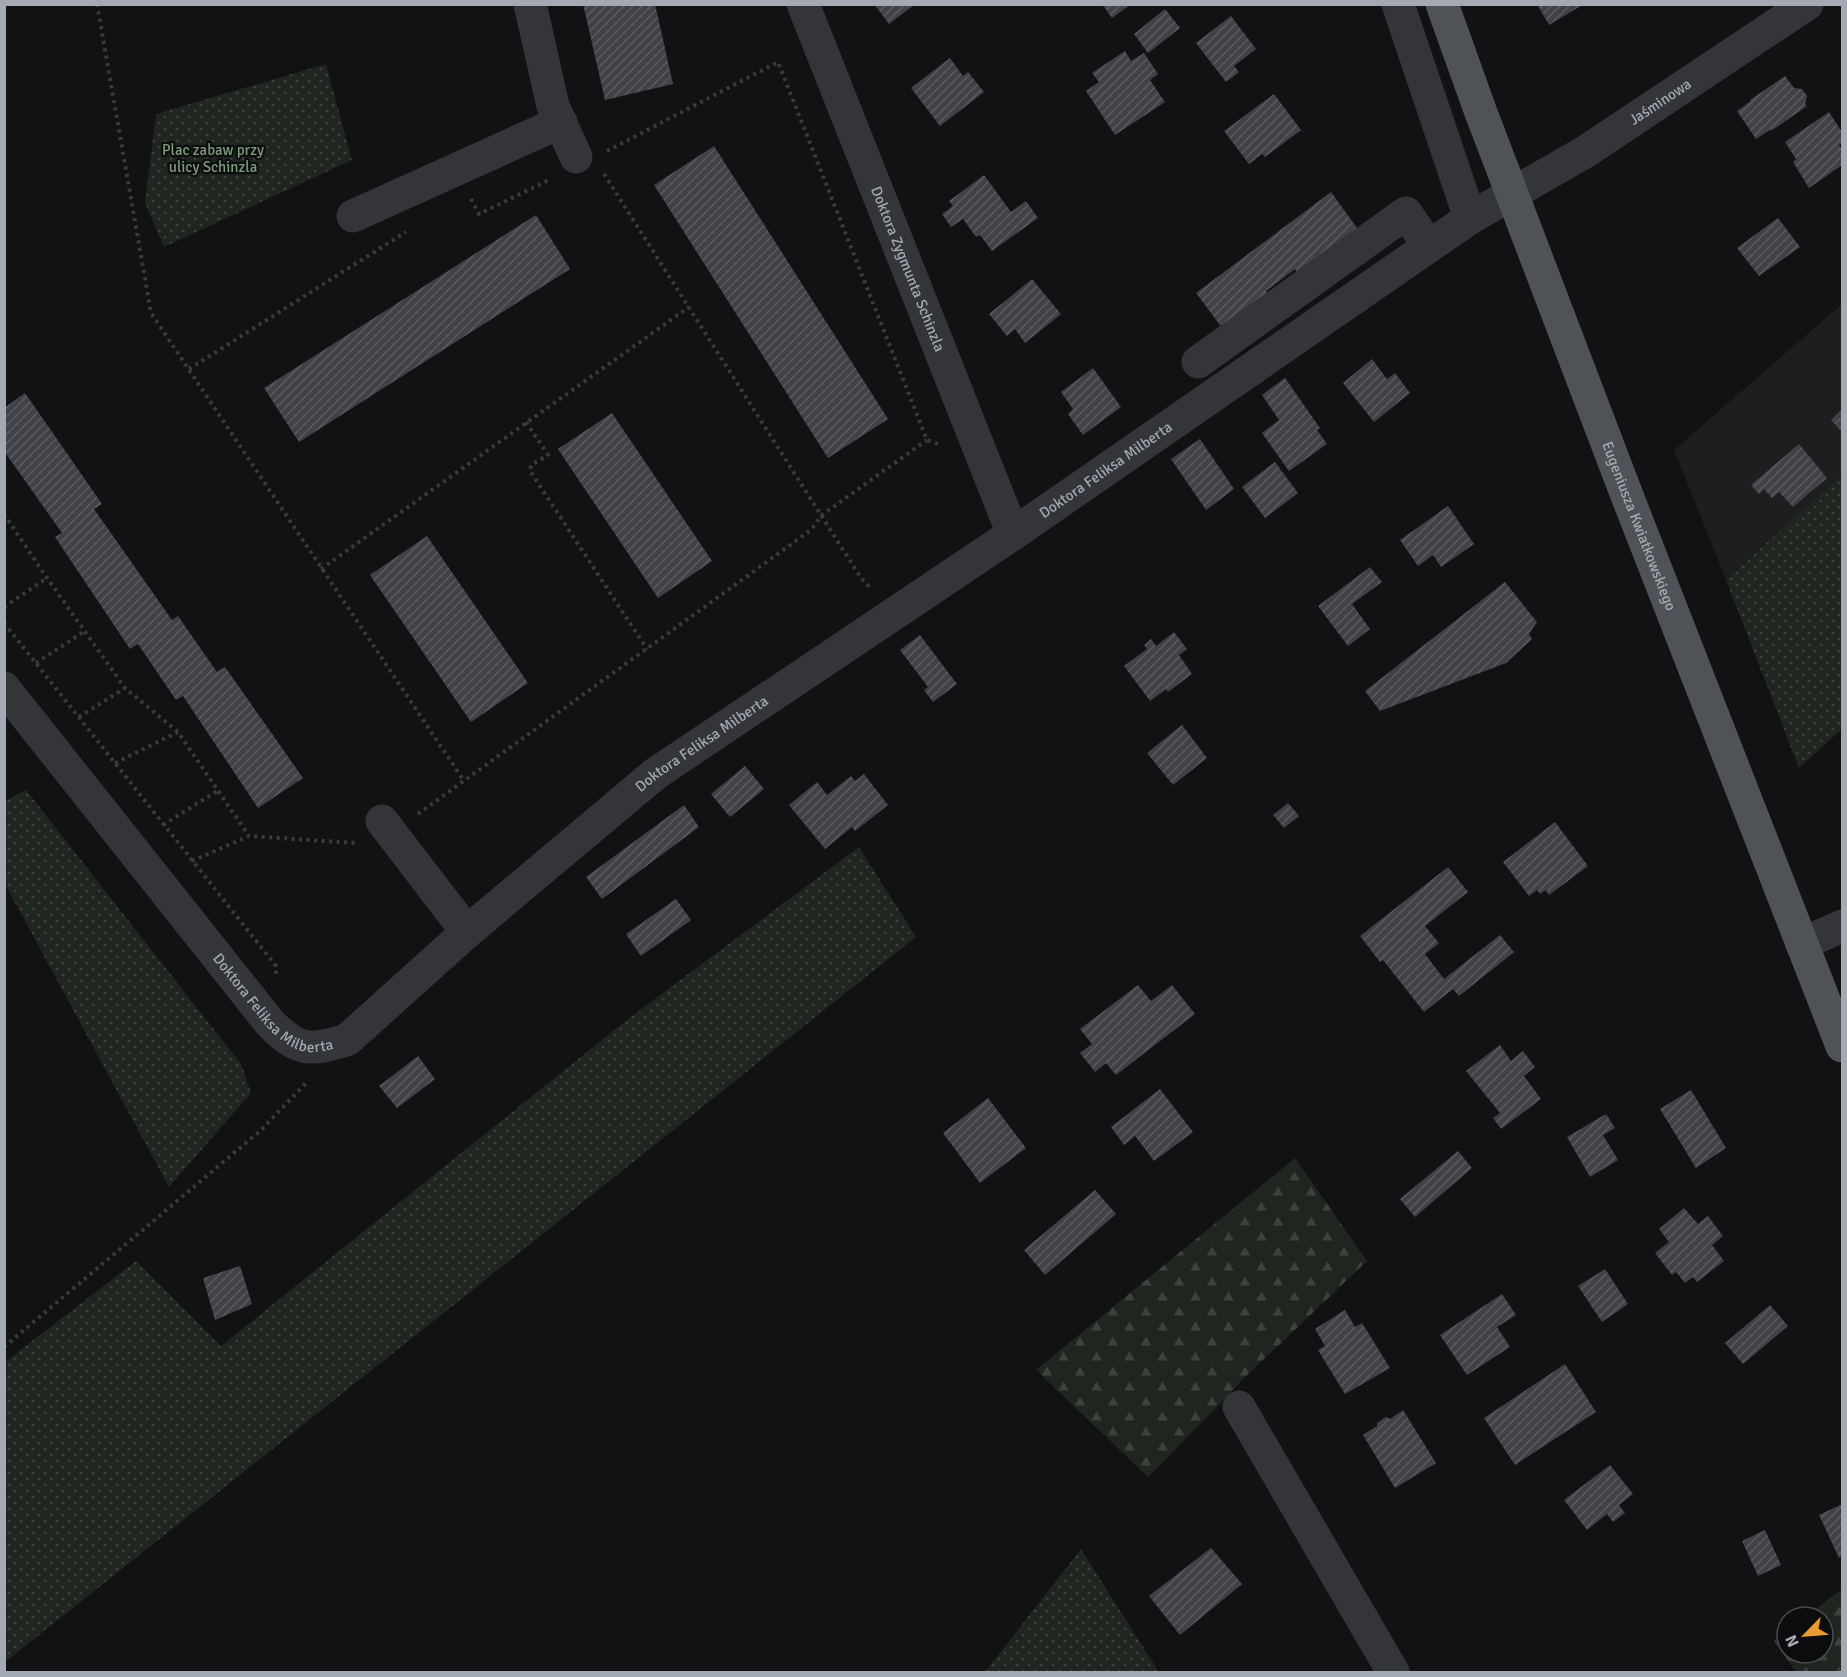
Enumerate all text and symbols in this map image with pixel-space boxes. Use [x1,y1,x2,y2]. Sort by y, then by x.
street label: Jaśminowa [1626,75,1695,129]
park label: Plac zabaw przy ulicy Schinzla [162,141,264,176]
street label: Doktora Zygmunta Schinzla [867,184,949,354]
street label: Doktora Feliksa Milberta [1036,418,1176,522]
street label: Eugeniusza Kwiatkowskiego [1598,439,1680,613]
street label: Doktora Feliksa Milberta [632,692,772,796]
street label: Doktora Feliksa Milberta [209,950,335,1056]
north arrow [1775,1605,1835,1665]
text: N [1781,1632,1804,1650]

